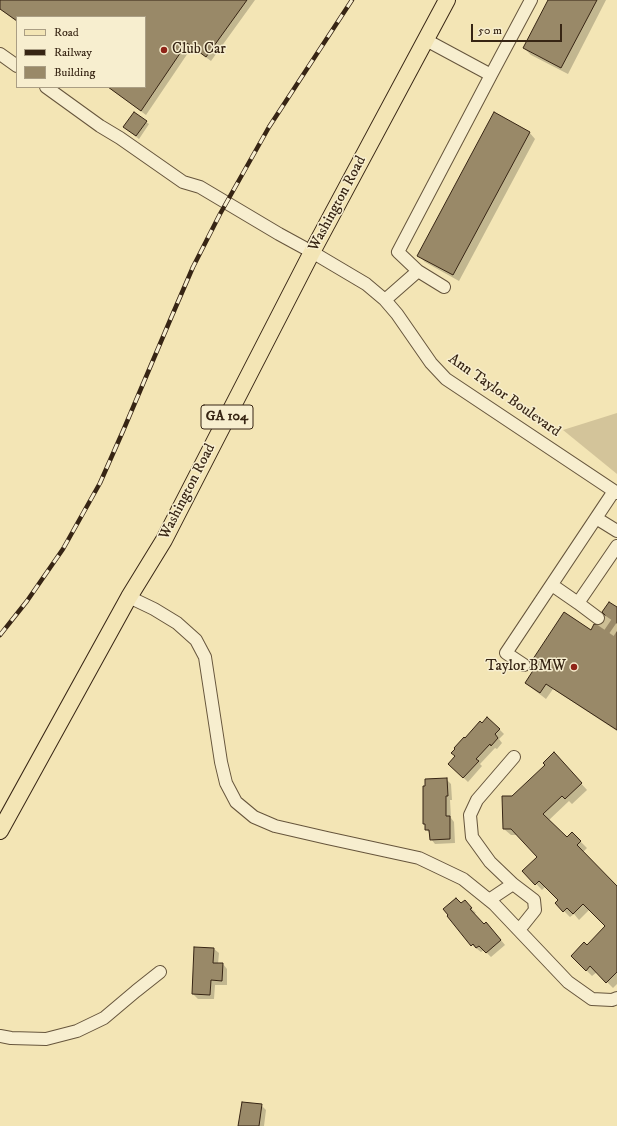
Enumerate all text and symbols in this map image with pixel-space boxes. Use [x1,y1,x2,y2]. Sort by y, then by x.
legend [16,16,146,88]
scale bar [473,16,564,42]
text: 50 m [478,23,502,38]
text: Road [54,25,79,40]
place label: Club Car [172,41,226,59]
text: Railway [54,45,92,60]
marker: Club Car [159,45,169,55]
text: Building [54,65,95,80]
street label: Washington Road [305,153,371,255]
street label: Ann Taylor Boulevard [444,351,564,441]
road number: GA 104 [201,405,253,429]
street label: Washington Road [156,441,220,543]
place label: Taylor BMW [485,658,566,676]
marker: Taylor BMW [569,662,579,672]

